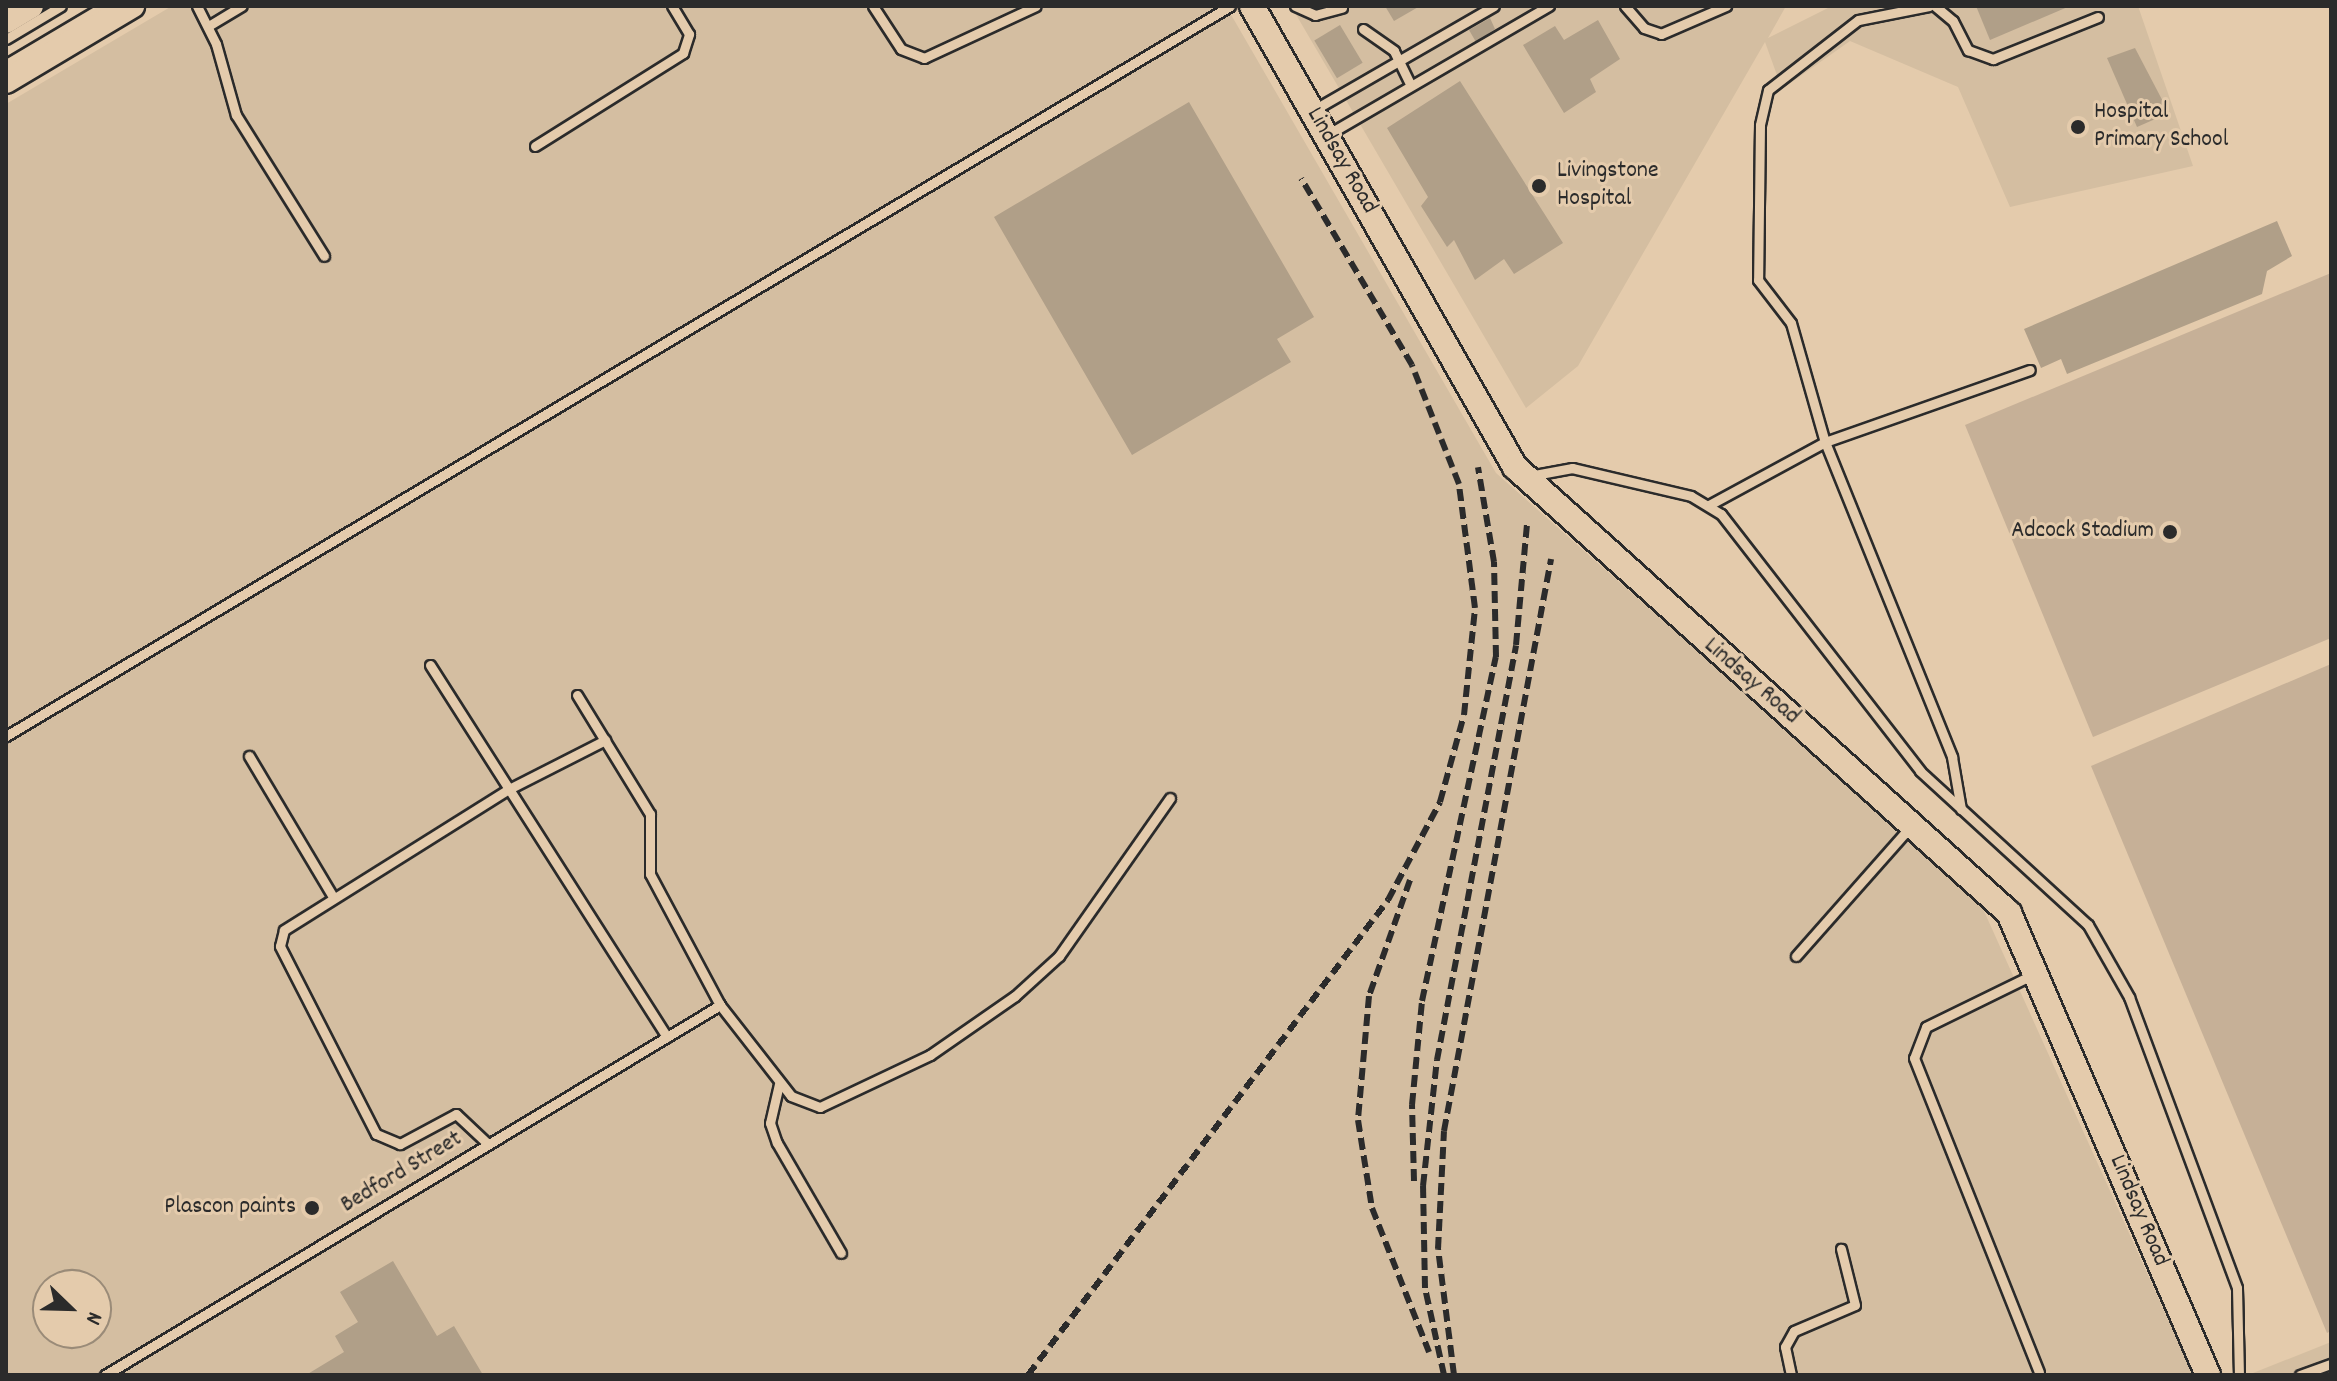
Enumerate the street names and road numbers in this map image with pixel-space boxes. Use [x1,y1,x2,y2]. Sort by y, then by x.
street label: Lindsay Road [1299,103,1383,219]
street label: Lindsay Road [1697,632,1805,732]
street label: Bedford Street [336,1126,468,1220]
street label: Lindsay Road [2102,1151,2174,1271]

